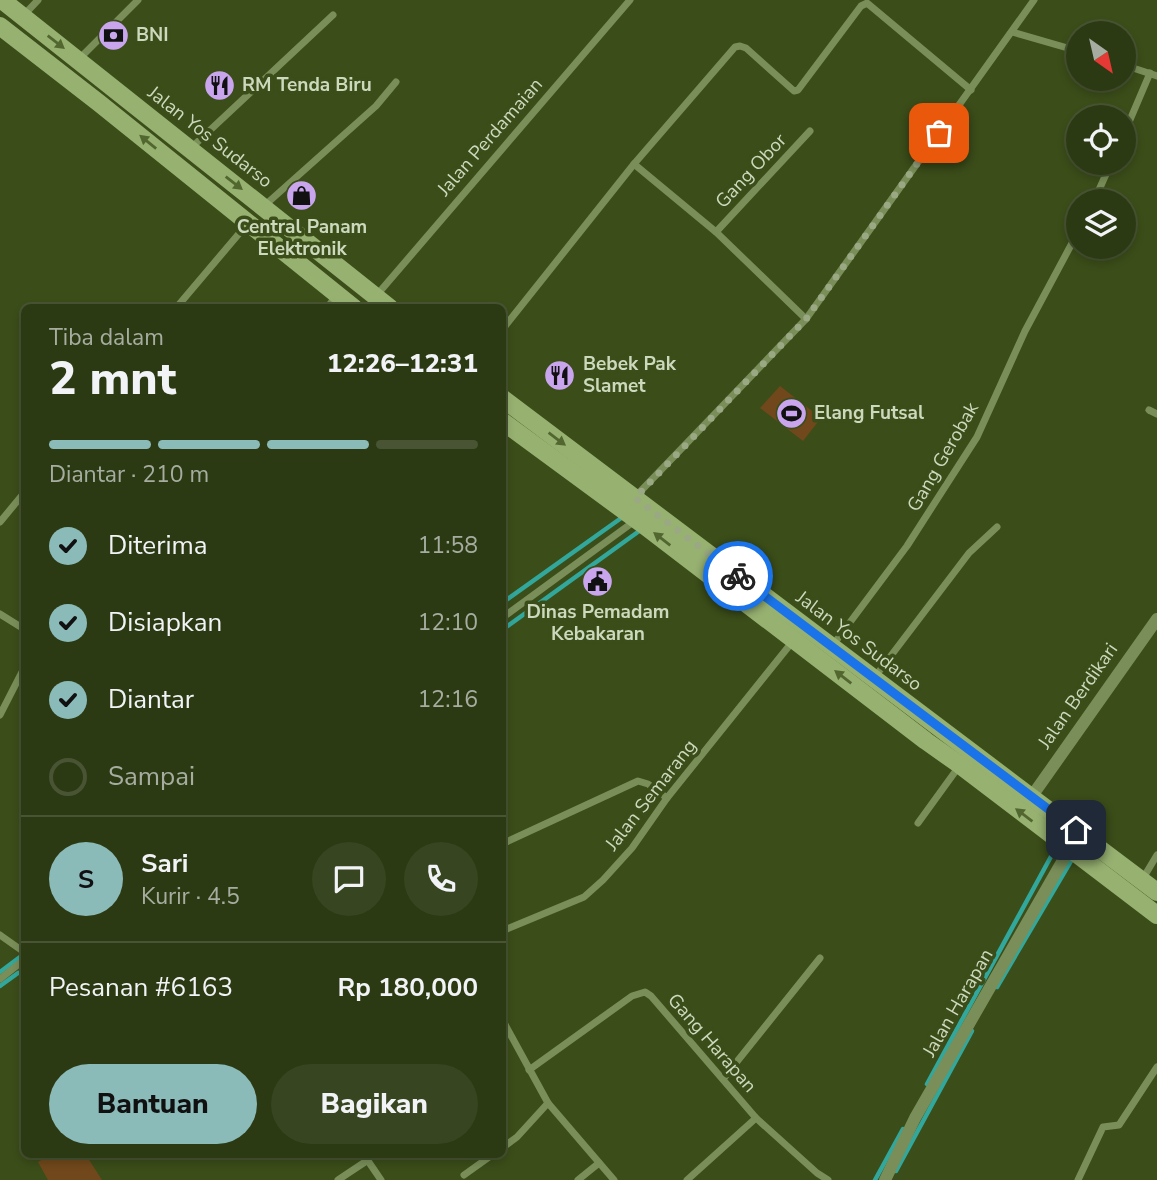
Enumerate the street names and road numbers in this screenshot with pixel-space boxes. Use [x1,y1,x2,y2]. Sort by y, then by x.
street label: Jalan Perdamaian [431,72,549,202]
street label: Jalan Yos Sudarso [141,79,278,194]
street label: Gang Obor [710,128,793,214]
street label: Gang Gerobak [901,397,985,517]
street label: Jalan Yos Sudarso [790,584,927,697]
street label: Jalan Berdikari [1031,638,1124,755]
street label: Jalan Semarang [599,734,703,857]
street label: Jalan Harapan [916,944,999,1063]
street label: Gang Harapan [662,988,762,1098]

